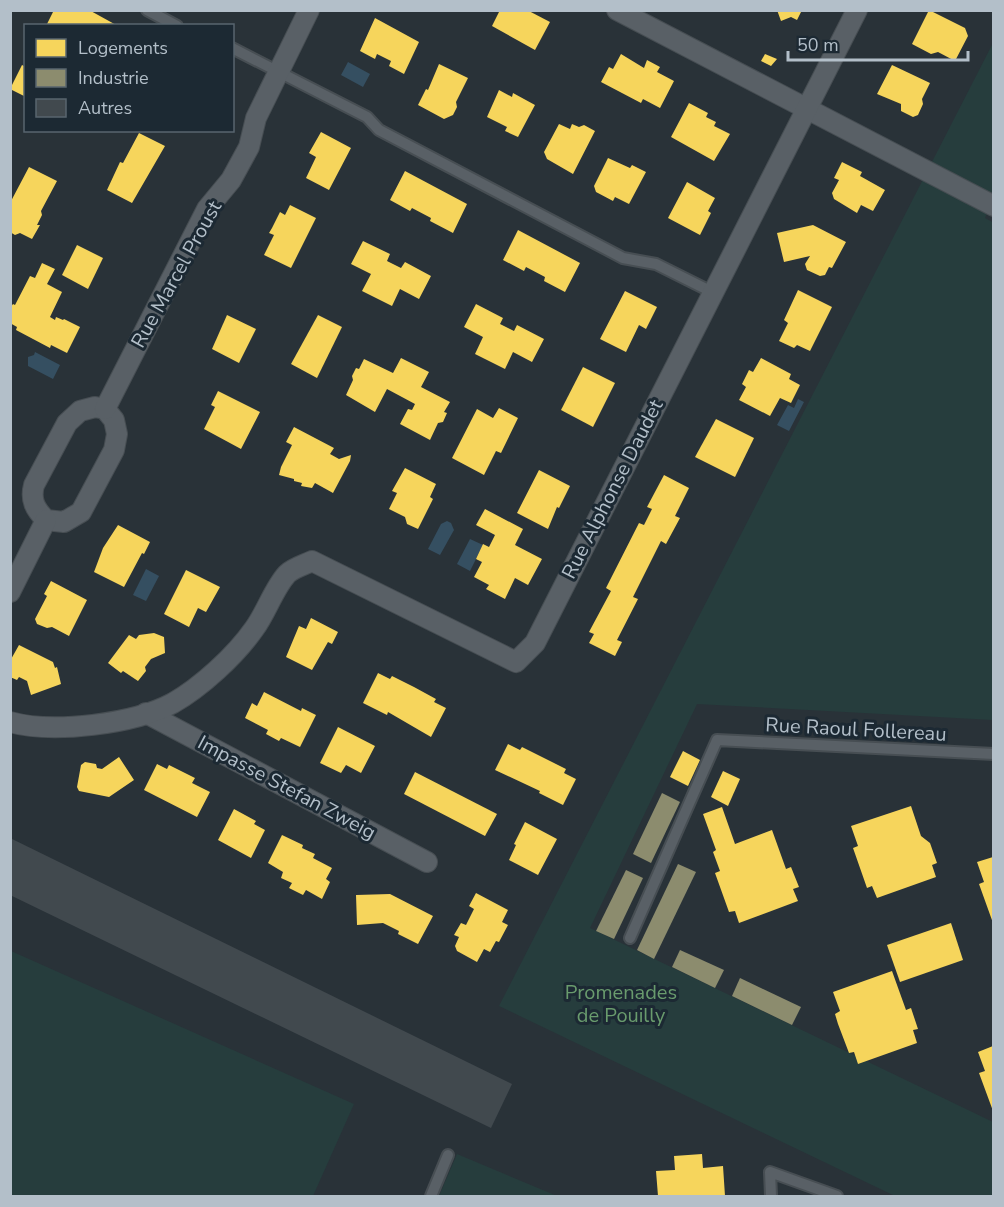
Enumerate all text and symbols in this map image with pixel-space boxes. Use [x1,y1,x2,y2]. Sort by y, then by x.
legend [24,24,234,132]
scale bar [788,24,968,62]
text: 50 m [797,33,839,57]
text: Logements [78,36,168,60]
text: Industrie [78,66,149,90]
text: Autres [78,96,132,120]
street label: Rue Marcel Proust [125,195,229,353]
street label: Rue Alphonse Daudet [556,394,670,583]
street label: Rue Raoul Follereau [765,711,947,748]
street label: Impasse Stefan Zweig [193,729,380,846]
park label: Promenades de Pouilly [565,979,677,1029]

